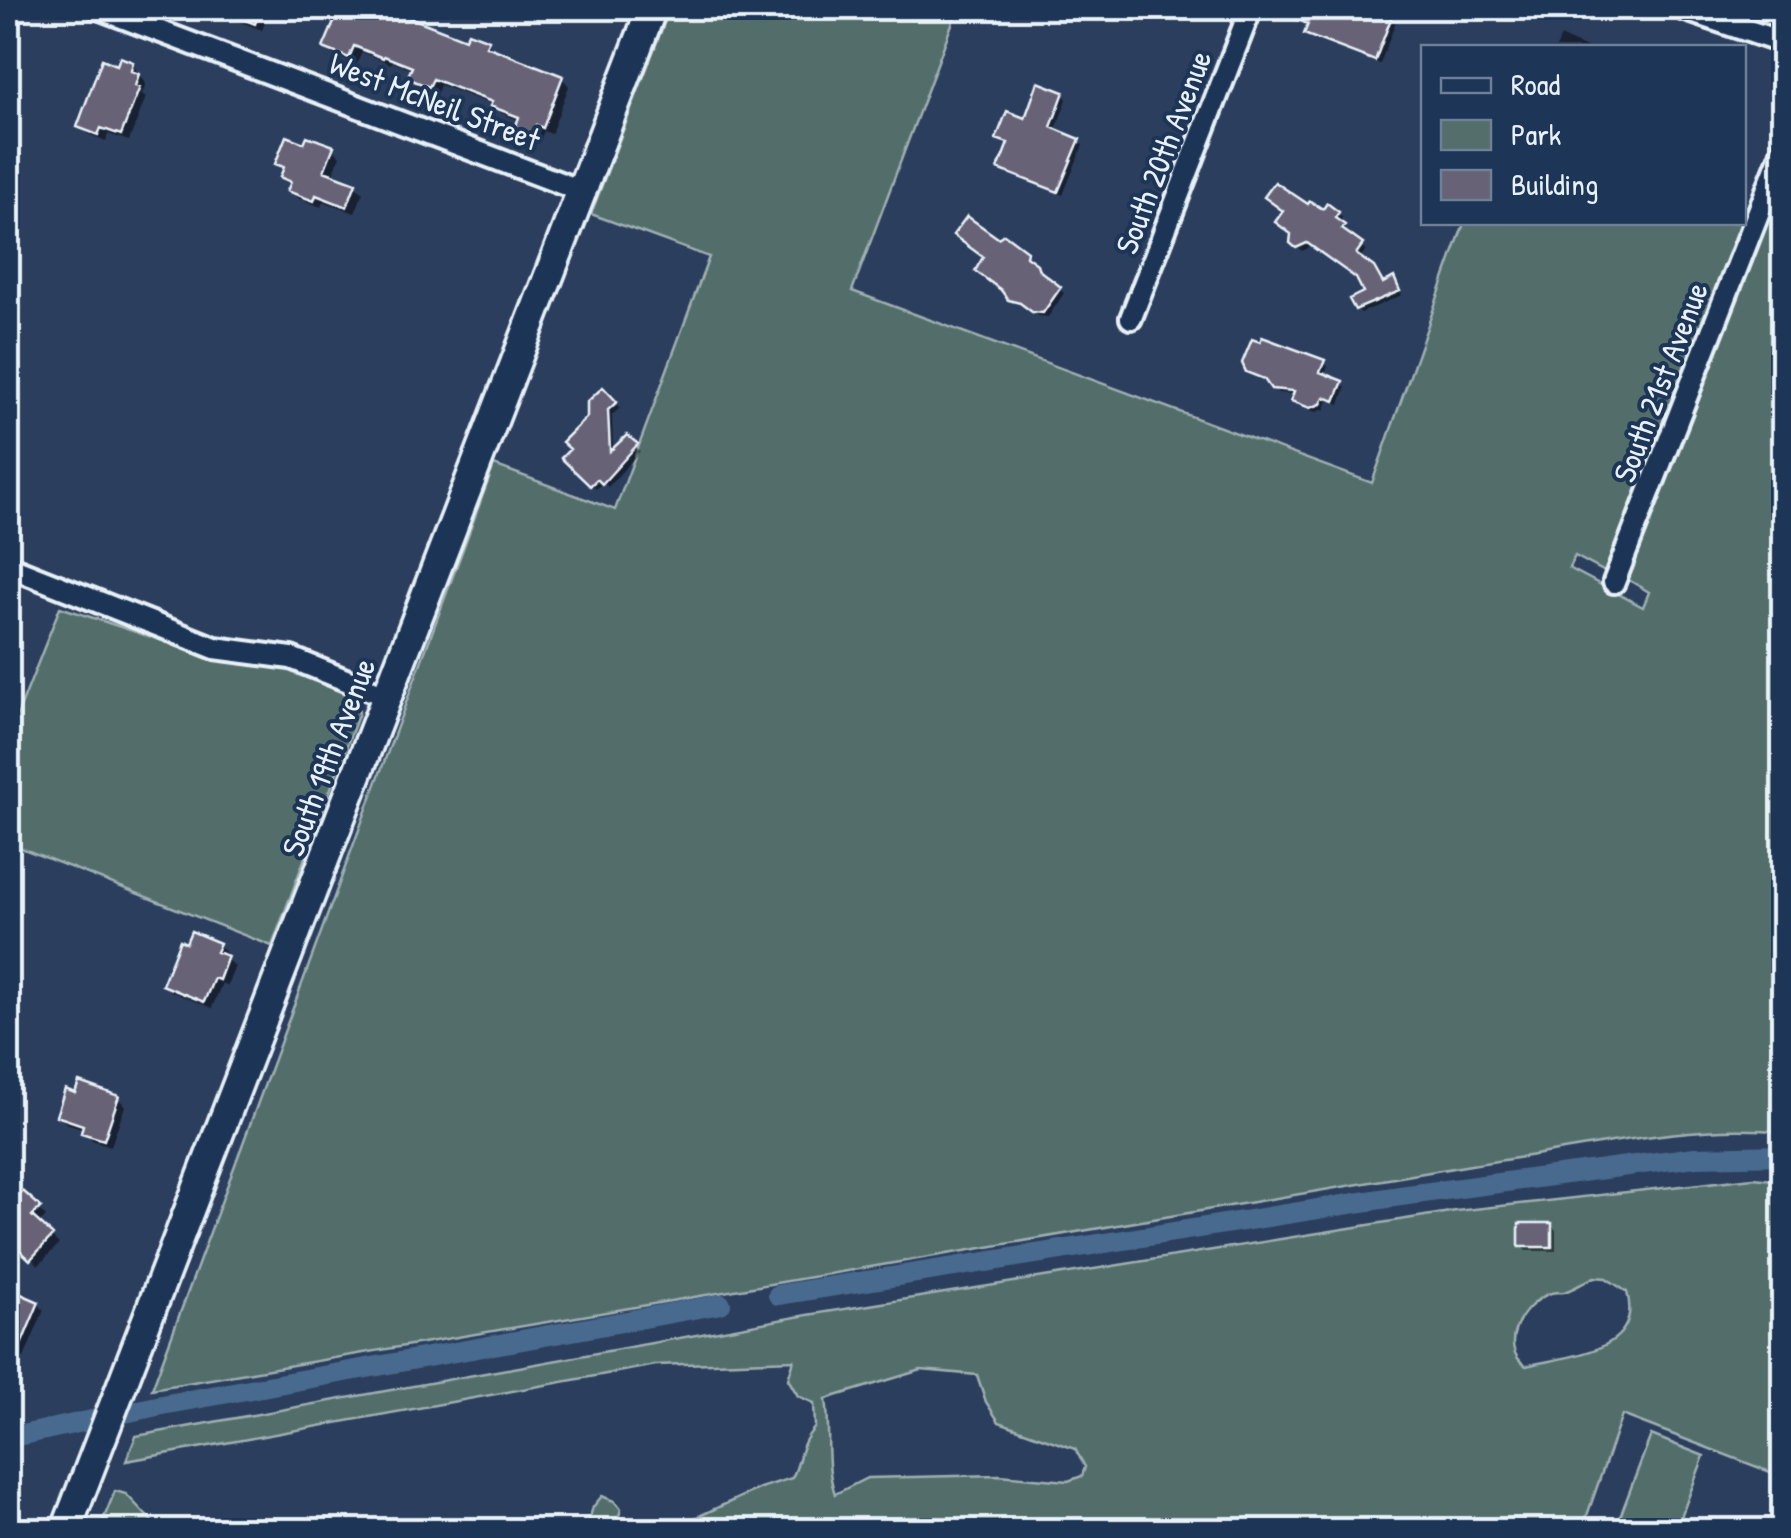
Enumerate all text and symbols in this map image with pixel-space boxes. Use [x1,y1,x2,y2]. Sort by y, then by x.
street label: West McNeil Street [324,41,547,161]
street label: South 20th Avenue [1104,44,1222,260]
legend [1421,45,1746,225]
text: Road [1511,64,1560,104]
text: Park [1511,114,1561,154]
text: Building [1511,164,1598,204]
street label: South 21st Avenue [1602,276,1718,488]
street label: South 19th Avenue [271,652,386,862]

